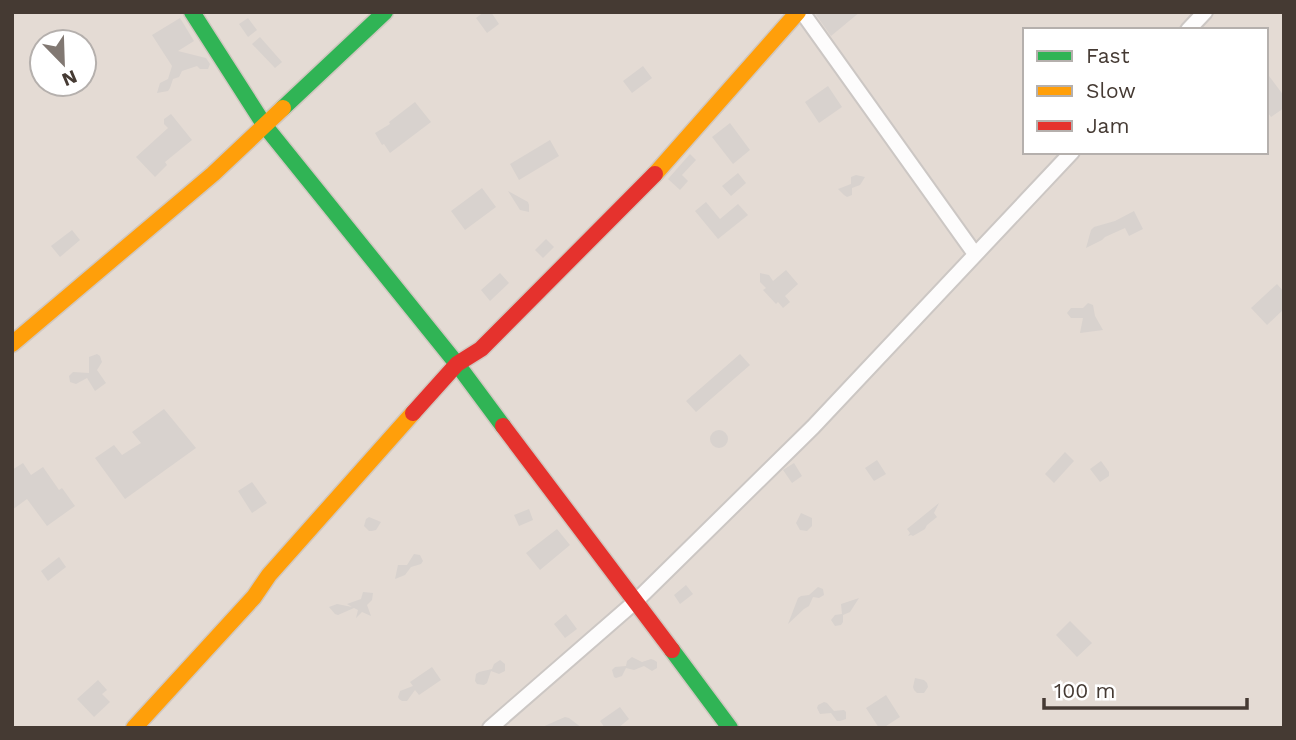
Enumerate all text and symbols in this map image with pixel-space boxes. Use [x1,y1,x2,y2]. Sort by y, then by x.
north arrow [28,28,98,98]
legend [1023,28,1268,154]
text: Fast [1086,43,1130,68]
text: N [58,65,80,92]
text: Slow [1086,78,1136,103]
text: Jam [1086,113,1129,138]
scale bar [1044,666,1247,710]
text: 100 m [1054,678,1116,703]

